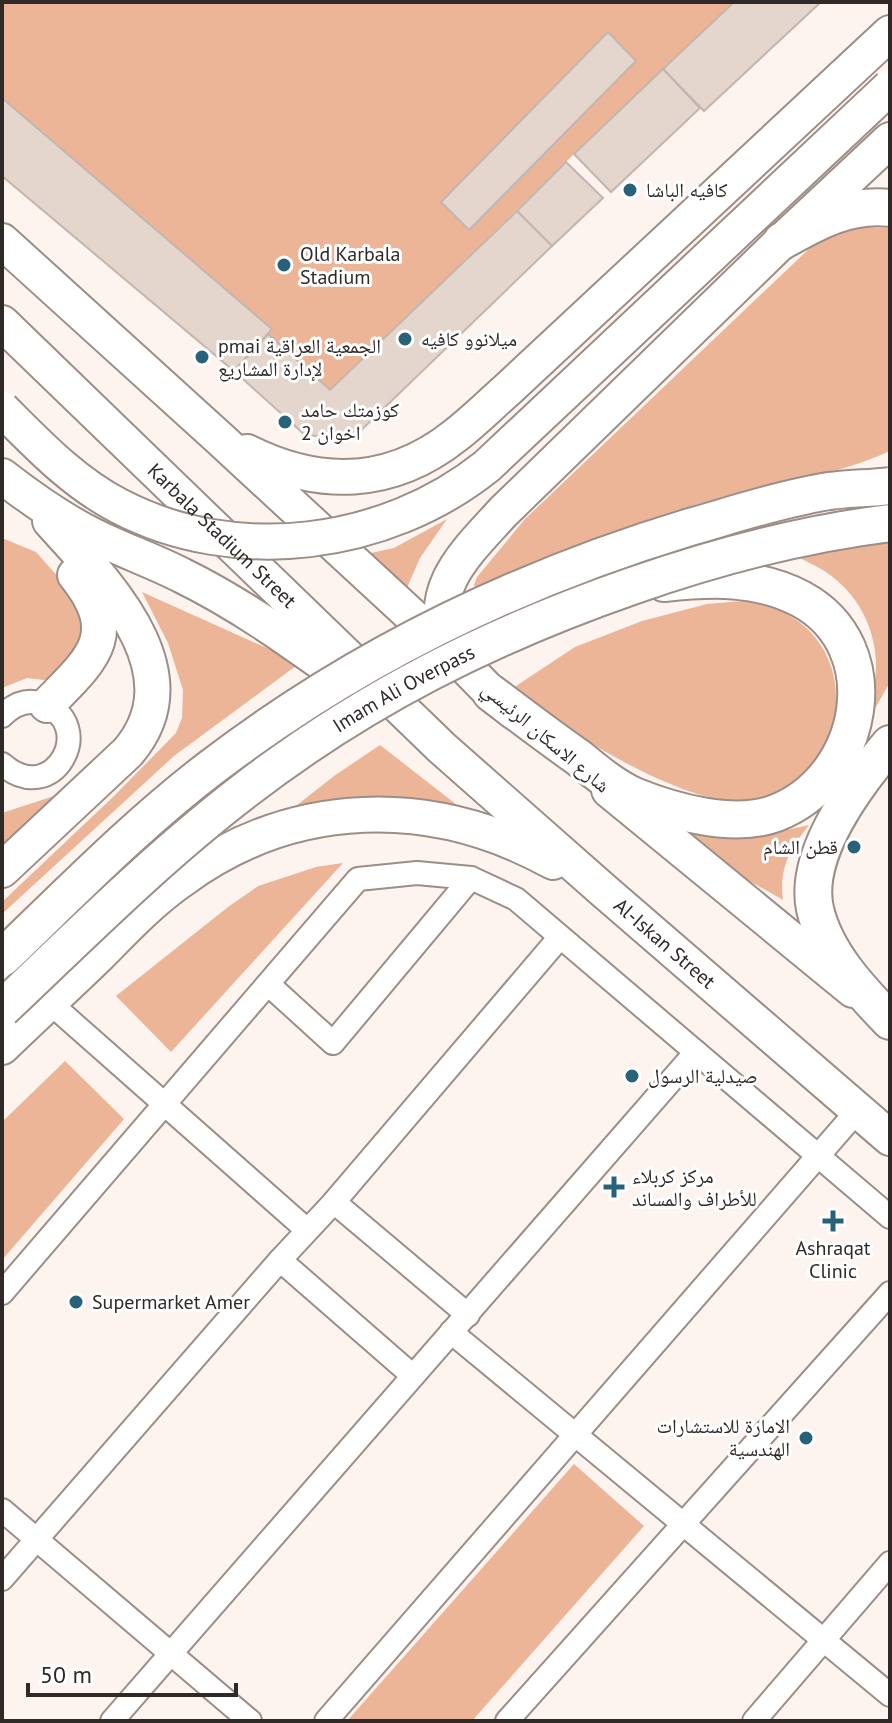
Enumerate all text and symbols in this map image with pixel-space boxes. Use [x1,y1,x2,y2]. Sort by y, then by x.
place label: كافيه الباشا [646,177,727,203]
marker: كافيه الباشا [621,181,639,199]
place label: Old Karbala Stadium [300,241,400,290]
marker: Old Karbala Stadium [275,256,293,274]
place label: ميلانوو كافيه [421,326,517,352]
marker: ميلانوو كافيه [396,330,414,348]
place label: pmai الجمعية العراقية لإدارة المشاريع [218,333,381,382]
marker: pmai الجمعية العراقية لإدارة المشاريع [193,348,211,366]
place label: كوزمتك حامد اخوان 2 [301,397,399,446]
marker: كوزمتك حامد اخوان 2 [276,413,294,431]
street label: Karbala Stadium Street [142,458,302,614]
street label: Imam Ali Overpass [328,639,479,738]
street label: شارع الاسكان الرئيسي [474,676,616,801]
place label: قطن الشام [763,834,838,861]
marker: قطن الشام [845,838,863,856]
street label: Al-Iskan Street [609,892,721,994]
place label: صيدلية الرسول [648,1063,758,1089]
marker: صيدلية الرسول [623,1067,641,1085]
place label: مركز كربلاء للأطراف والمساند [632,1163,757,1212]
marker: مركز كربلاء للأطراف والمساند [603,1176,625,1198]
marker: Ashraqat Clinic [822,1210,844,1232]
place label: Ashraqat Clinic [795,1235,871,1284]
place label: Supermarket Amer [92,1289,250,1315]
marker: Supermarket Amer [67,1293,85,1311]
place label: الامارة للاستشارات الهندسية [656,1413,790,1462]
marker: الامارة للاستشارات الهندسية [797,1429,815,1447]
scale bar [28,1647,236,1697]
text: 50 m [40,1659,92,1690]

